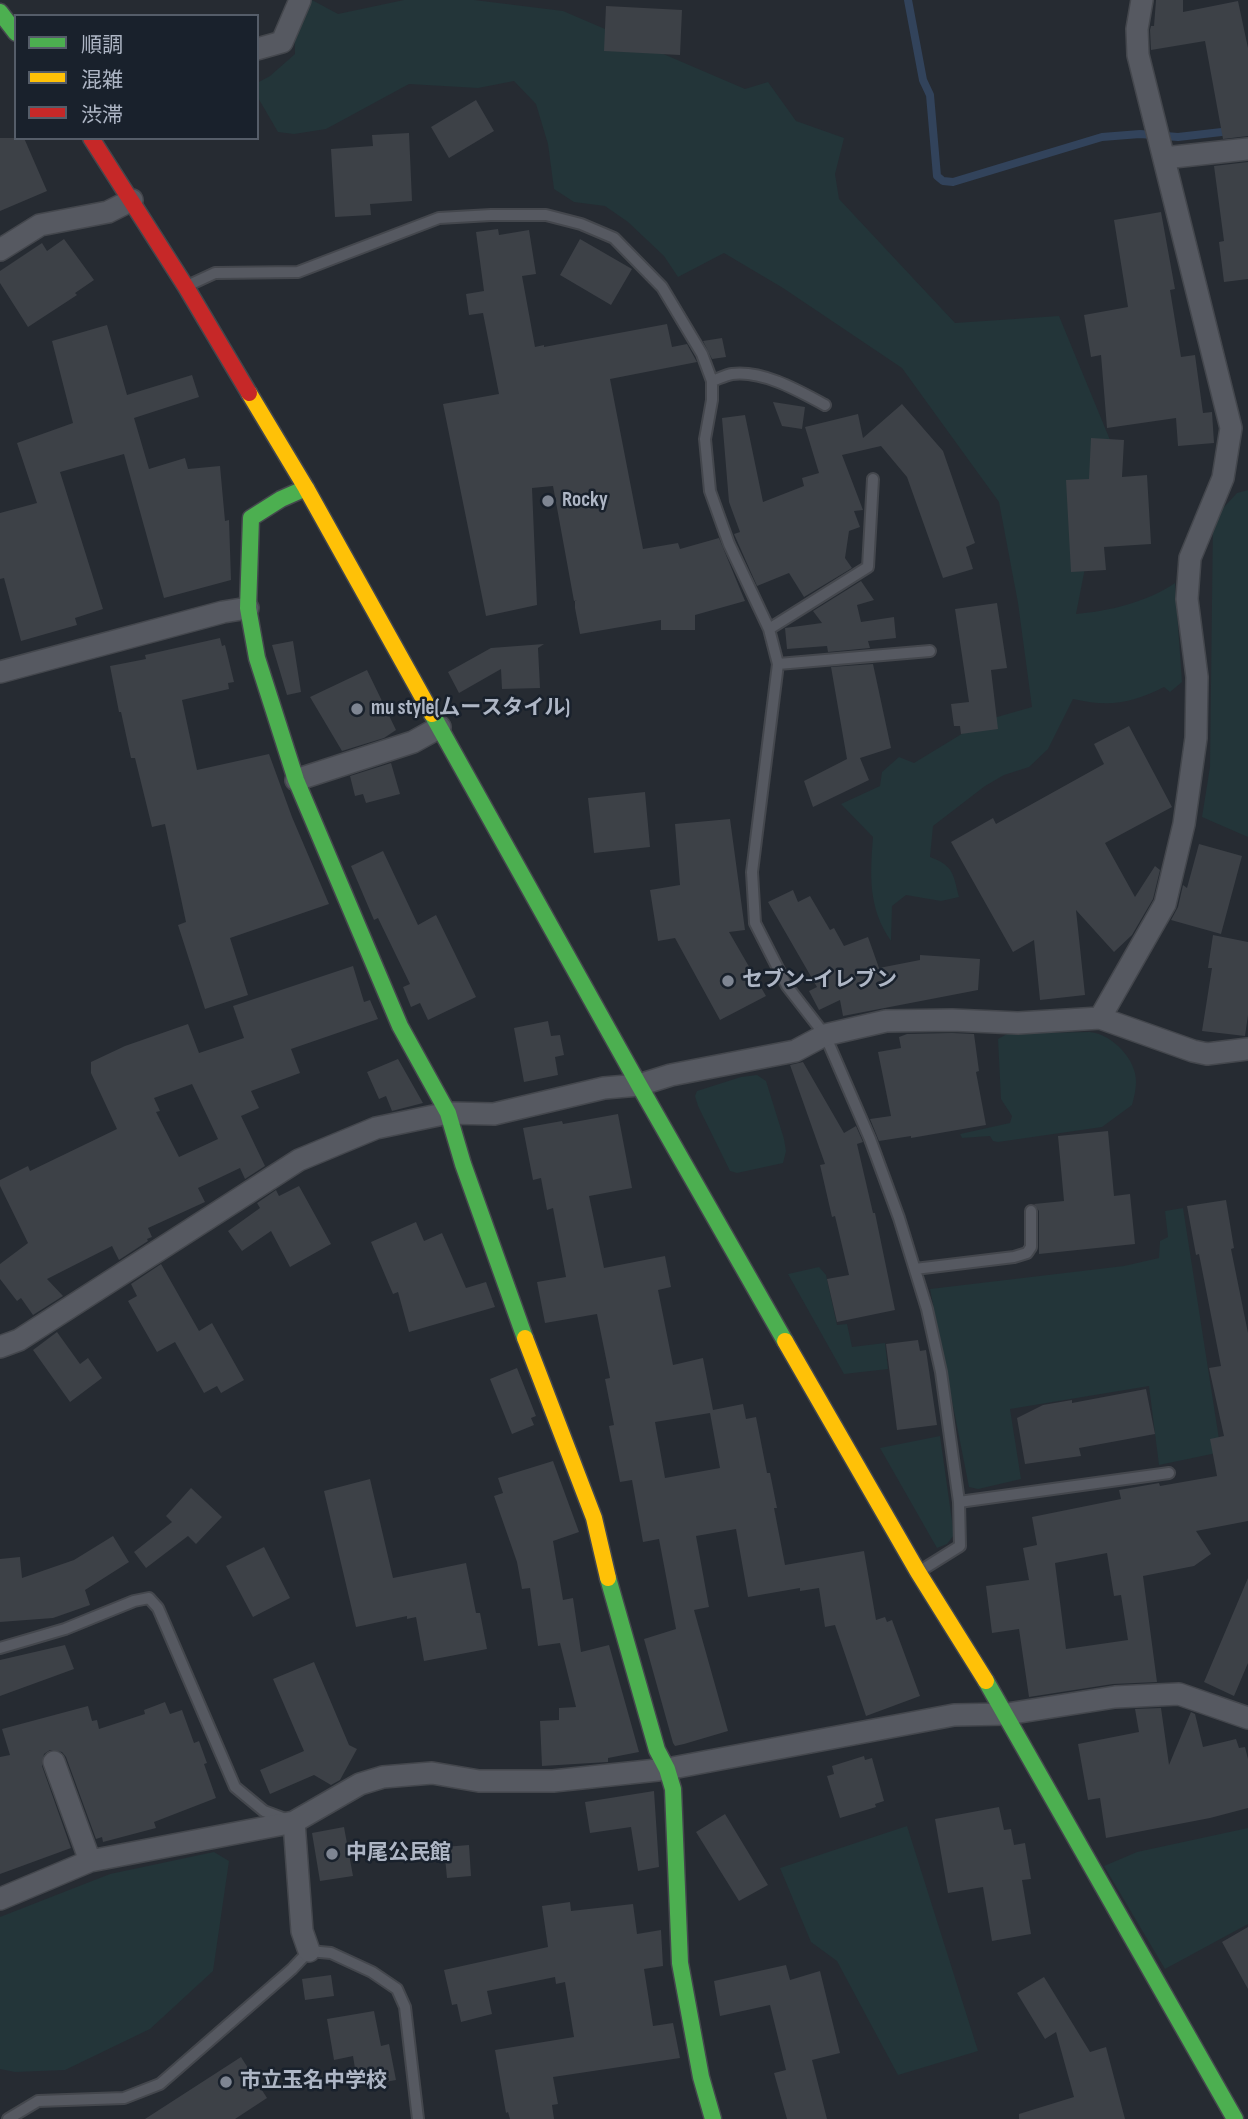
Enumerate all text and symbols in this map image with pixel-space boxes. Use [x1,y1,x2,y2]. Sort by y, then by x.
legend [14,14,259,140]
text: 順調 [81,33,123,58]
text: 混雑 [81,68,123,93]
text: 渋滞 [81,103,123,128]
place label: Rocky [562,488,608,514]
marker: Rocky [540,493,556,509]
place label: mu style(厶ースタイル) [371,696,570,722]
marker: mu style(厶ースタイル) [349,701,365,717]
place label: セブン-イレブン [742,968,897,994]
marker: セブン-イレブン [720,973,736,989]
place label: 中尾公民館 [346,1841,451,1867]
marker: 中尾公民館 [324,1846,340,1862]
place label: 市立玉名中学校 [240,2069,387,2095]
marker: 市立玉名中学校 [218,2074,234,2090]

